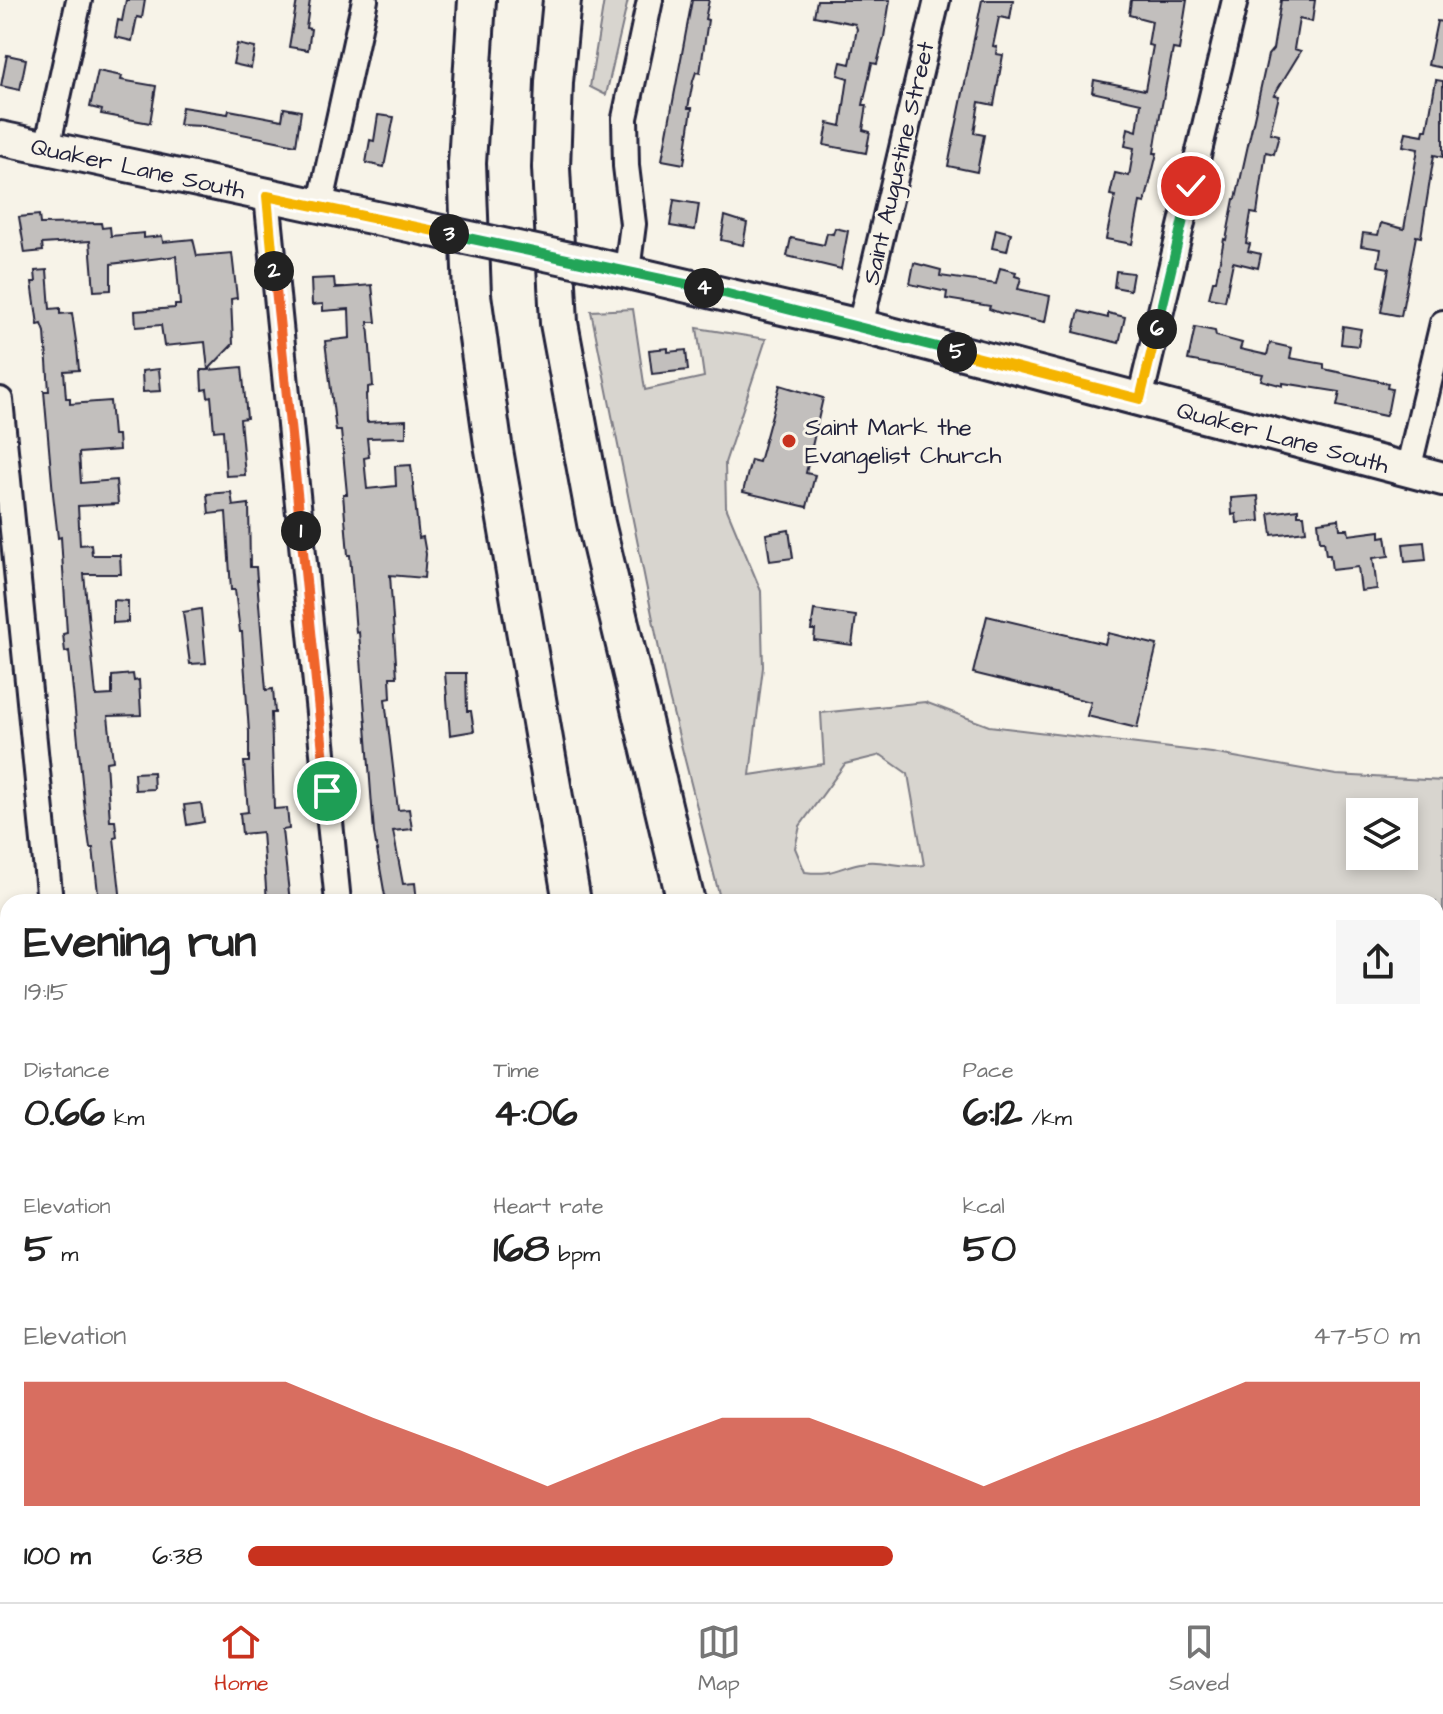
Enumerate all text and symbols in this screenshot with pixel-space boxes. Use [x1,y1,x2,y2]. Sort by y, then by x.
street label: Saint Augustine Street [854,38,945,288]
street label: Quaker Lane South [28,130,248,208]
pin [1157,152,1225,220]
icon: check [1169,164,1213,208]
pin: 3 [429,214,469,254]
text: 3 [443,218,455,249]
pin: 2 [254,251,294,291]
text: 2 [268,255,280,286]
pin: 4 [684,268,724,308]
text: 4 [697,272,711,303]
pin: 6 [1137,309,1177,349]
text: 6 [1150,313,1164,344]
pin: 5 [937,332,977,372]
text: 5 [949,336,965,367]
street label: Quaker Lane South [1173,393,1393,483]
place label: Saint Mark the Evangelist Church [805,411,1001,474]
marker: Saint Mark the Evangelist Church [780,432,798,450]
pin: 1 [281,511,321,551]
text: 1 [300,515,302,546]
pin [293,757,361,825]
icon: arrive [305,769,349,813]
map controls [1346,798,1418,870]
button: layers [1346,798,1418,870]
text: Evening run [24,913,256,974]
button: share [1336,920,1420,1004]
text: 19:15 [24,974,68,1010]
text: Distance [24,1055,110,1086]
text: Time [493,1055,539,1086]
text: Pace [963,1055,1014,1086]
text: 0.66 [24,1086,105,1141]
text: 4:06 [493,1086,578,1141]
text: 6:12 [963,1086,1022,1141]
text: km [105,1103,144,1134]
text: /km [1022,1103,1072,1134]
text: Elevation [24,1191,111,1222]
text: Heart rate [493,1191,604,1222]
text: kcal [963,1191,1005,1222]
text: 5 [24,1222,52,1277]
text: 168 [493,1222,549,1277]
text: 50 [963,1222,1016,1277]
text: m [52,1239,78,1270]
text: bpm [549,1239,600,1270]
text: Elevation [24,1318,126,1354]
text: 47–50 m [1313,1318,1420,1354]
text: 100 m [24,1538,91,1574]
text: 6:38 [152,1538,203,1574]
tab: Home [214,1620,269,1699]
tab: Map [697,1620,741,1699]
tab: Saved [1169,1620,1229,1699]

